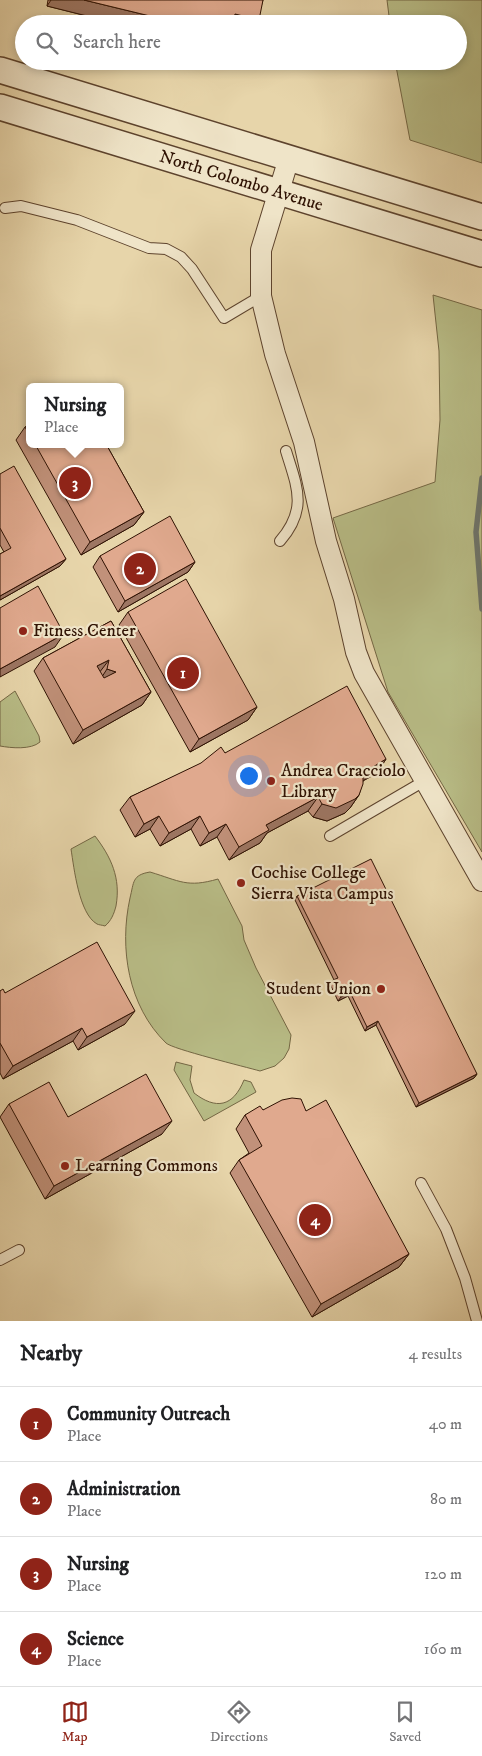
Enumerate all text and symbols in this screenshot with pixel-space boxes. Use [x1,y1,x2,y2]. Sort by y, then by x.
search box [15,15,467,70]
icon: search [33,29,61,57]
text: Search here [73,31,161,54]
street label: North Colombo Avenue [156,146,326,216]
popup [26,383,124,448]
text: Nursing [44,394,106,417]
text: Place [44,417,78,437]
pin: 3 [59,464,91,502]
pin: 2 [124,550,156,588]
place label: Fitness Center [33,620,136,642]
marker: Fitness Center [17,625,29,637]
pin: 1 [167,654,199,692]
place label: Andrea Cracciolo Library [281,760,406,803]
your location [236,763,262,789]
marker: Andrea Cracciolo Library [265,775,277,787]
place label: Cochise College Sierra Vista Campus [251,862,394,905]
marker: Cochise College Sierra Vista Campus [235,877,247,889]
place label: Student Union [266,978,372,1000]
marker: Student Union [375,983,387,995]
place label: Learning Commons [75,1155,218,1177]
marker: Learning Commons [59,1160,71,1172]
pin: 4 [299,1201,331,1239]
text: Nearby [20,1341,82,1367]
text: 4 results [409,1344,462,1364]
text: Community Outreach [67,1403,230,1426]
text: 1 [33,1414,39,1434]
text: 40 m [429,1414,462,1434]
text: Place [67,1426,101,1446]
text: Administration [67,1478,180,1501]
text: 2 [32,1489,40,1509]
text: 80 m [430,1489,462,1509]
text: Place [67,1501,101,1521]
text: Nursing [67,1553,129,1576]
text: 3 [33,1564,39,1584]
text: 120 m [424,1564,462,1584]
text: Place [67,1576,101,1596]
text: Science [67,1628,124,1651]
text: 4 [31,1639,41,1659]
text: 160 m [424,1639,462,1659]
text: Place [67,1651,101,1671]
tab: Map [61,1698,89,1746]
tab: Directions [210,1698,268,1746]
tab: Saved [389,1698,421,1746]

